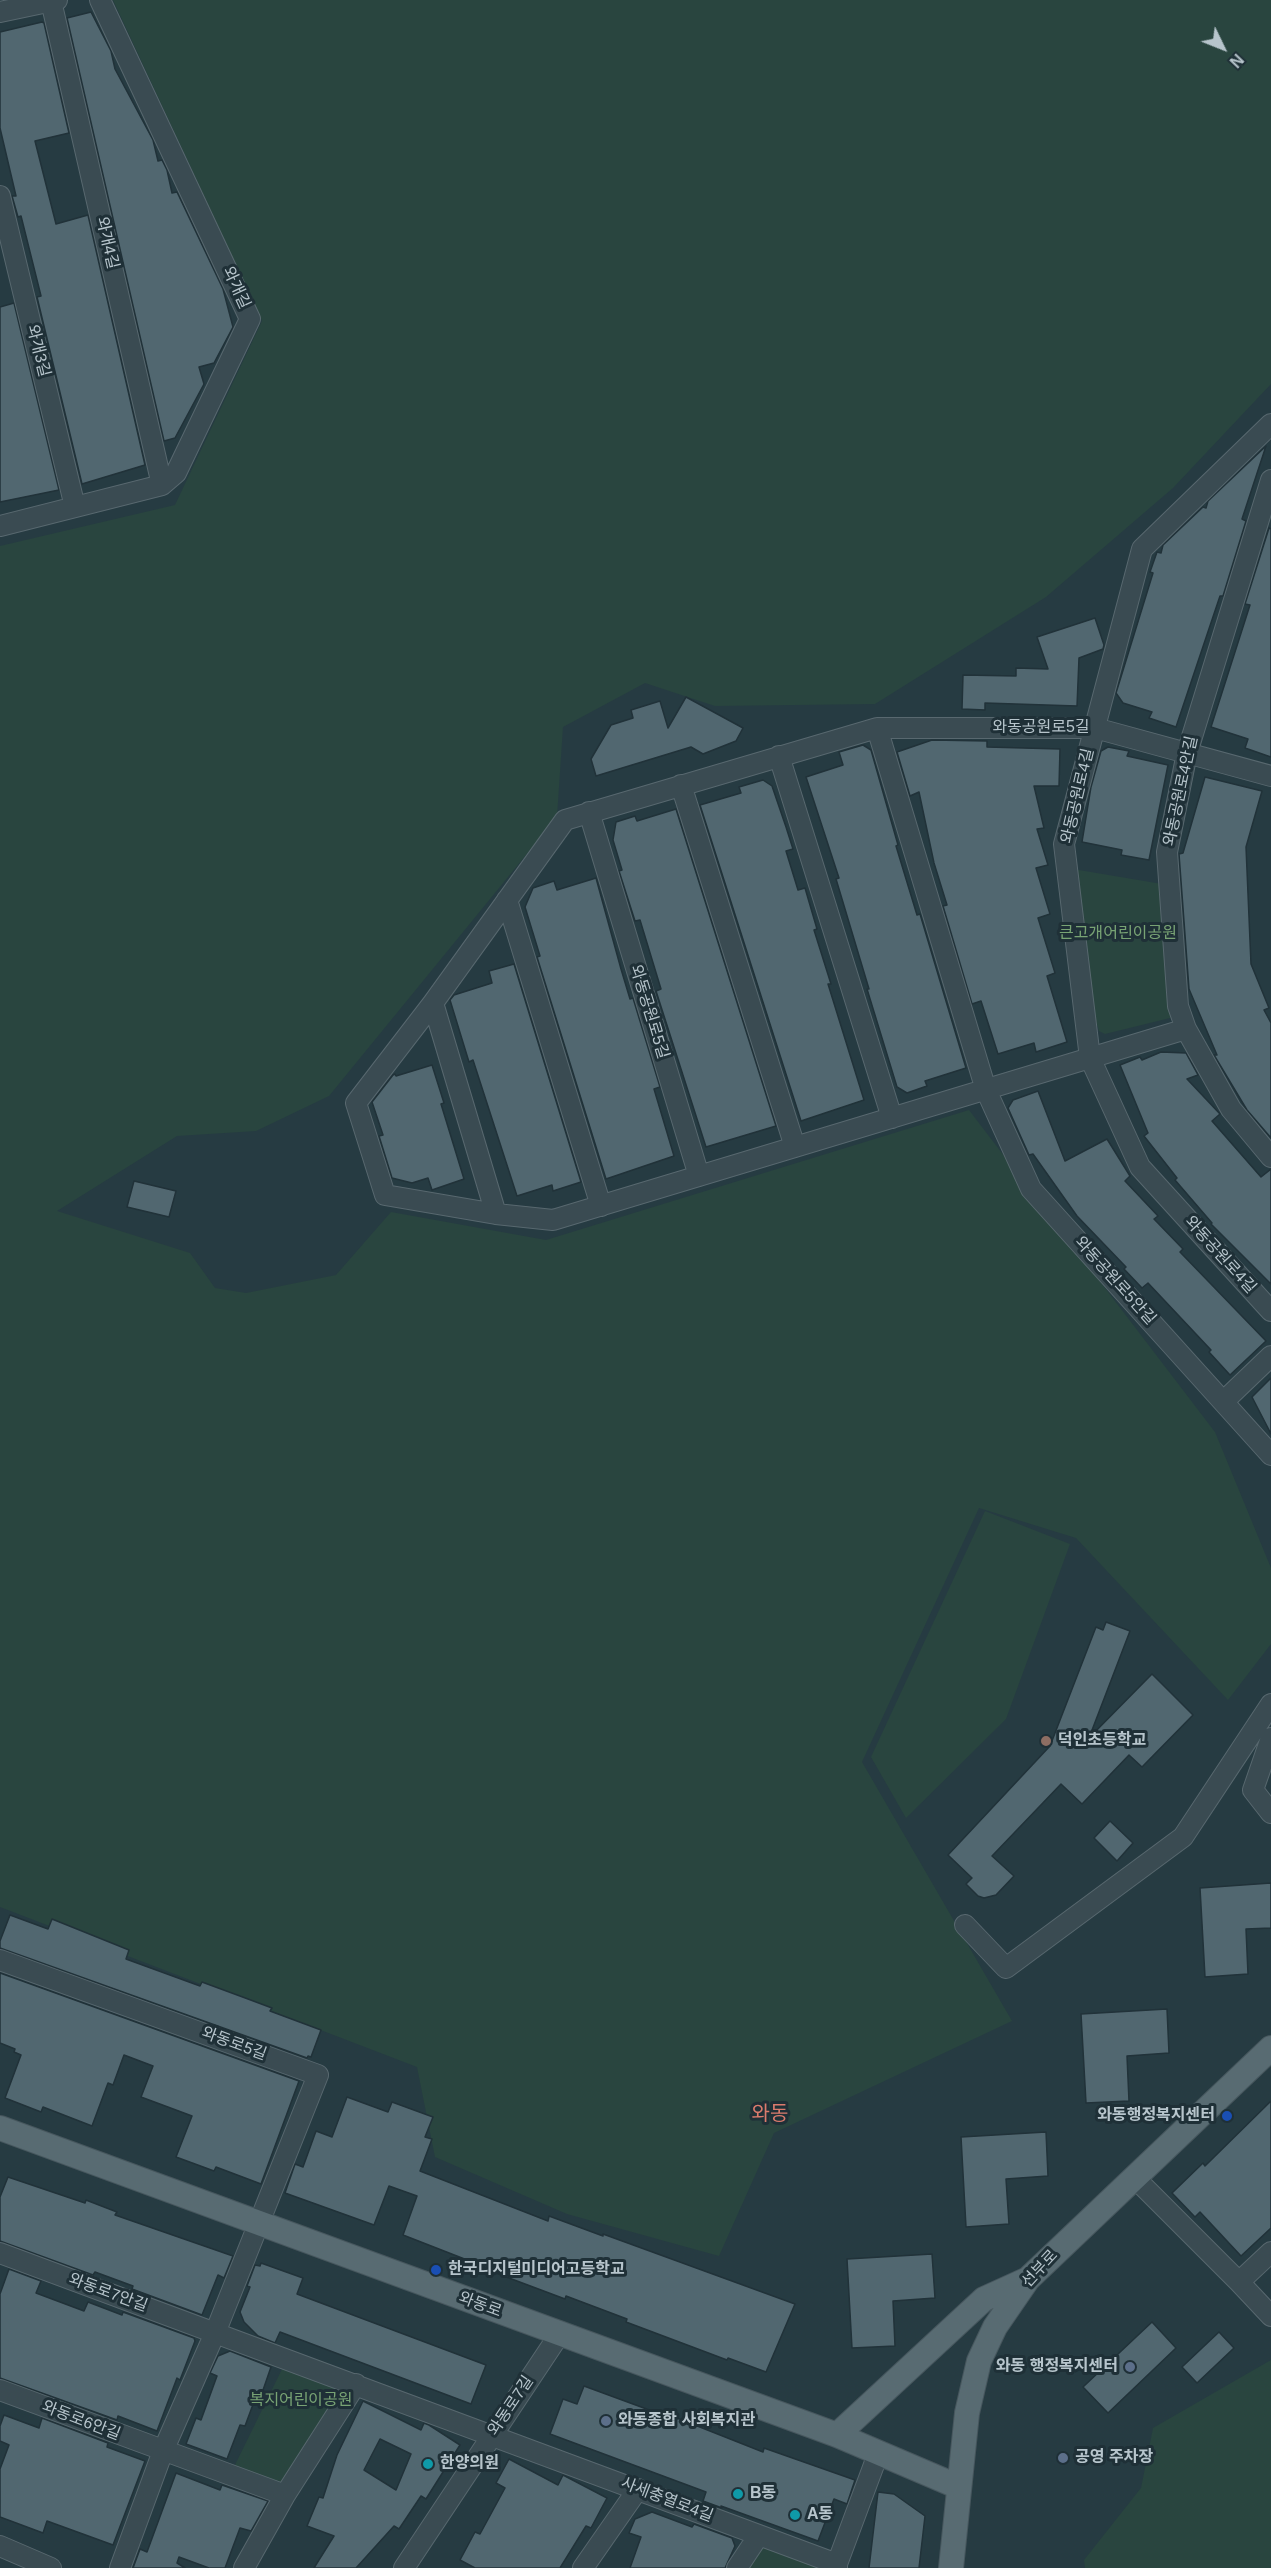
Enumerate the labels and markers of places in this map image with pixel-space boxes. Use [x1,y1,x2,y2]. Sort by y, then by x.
place label: 덕인초등학교 [1058,1731,1146,1751]
marker: 덕인초등학교 [1039,1734,1053,1748]
place label: 와동행정복지센터 [1097,2106,1215,2126]
marker: 와동행정복지센터 [1220,2109,1234,2123]
place label: 한국디지털미디어고등학교 [448,2260,625,2280]
marker: 한국디지털미디어고등학교 [429,2263,443,2277]
place label: 와동 행정복지센터 [996,2357,1118,2377]
marker: 와동 행정복지센터 [1123,2360,1137,2374]
place label: 와동종합 사회복지관 [618,2411,755,2431]
marker: 와동종합 사회복지관 [599,2414,613,2428]
place label: 공영 주차장 [1075,2448,1153,2468]
marker: 공영 주차장 [1056,2451,1070,2465]
place label: 한양의원 [440,2454,499,2474]
marker: 한양의원 [421,2457,435,2471]
place label: B동 [750,2484,776,2504]
marker: B동 [731,2487,745,2501]
place label: A동 [807,2505,833,2525]
marker: A동 [788,2508,802,2522]

